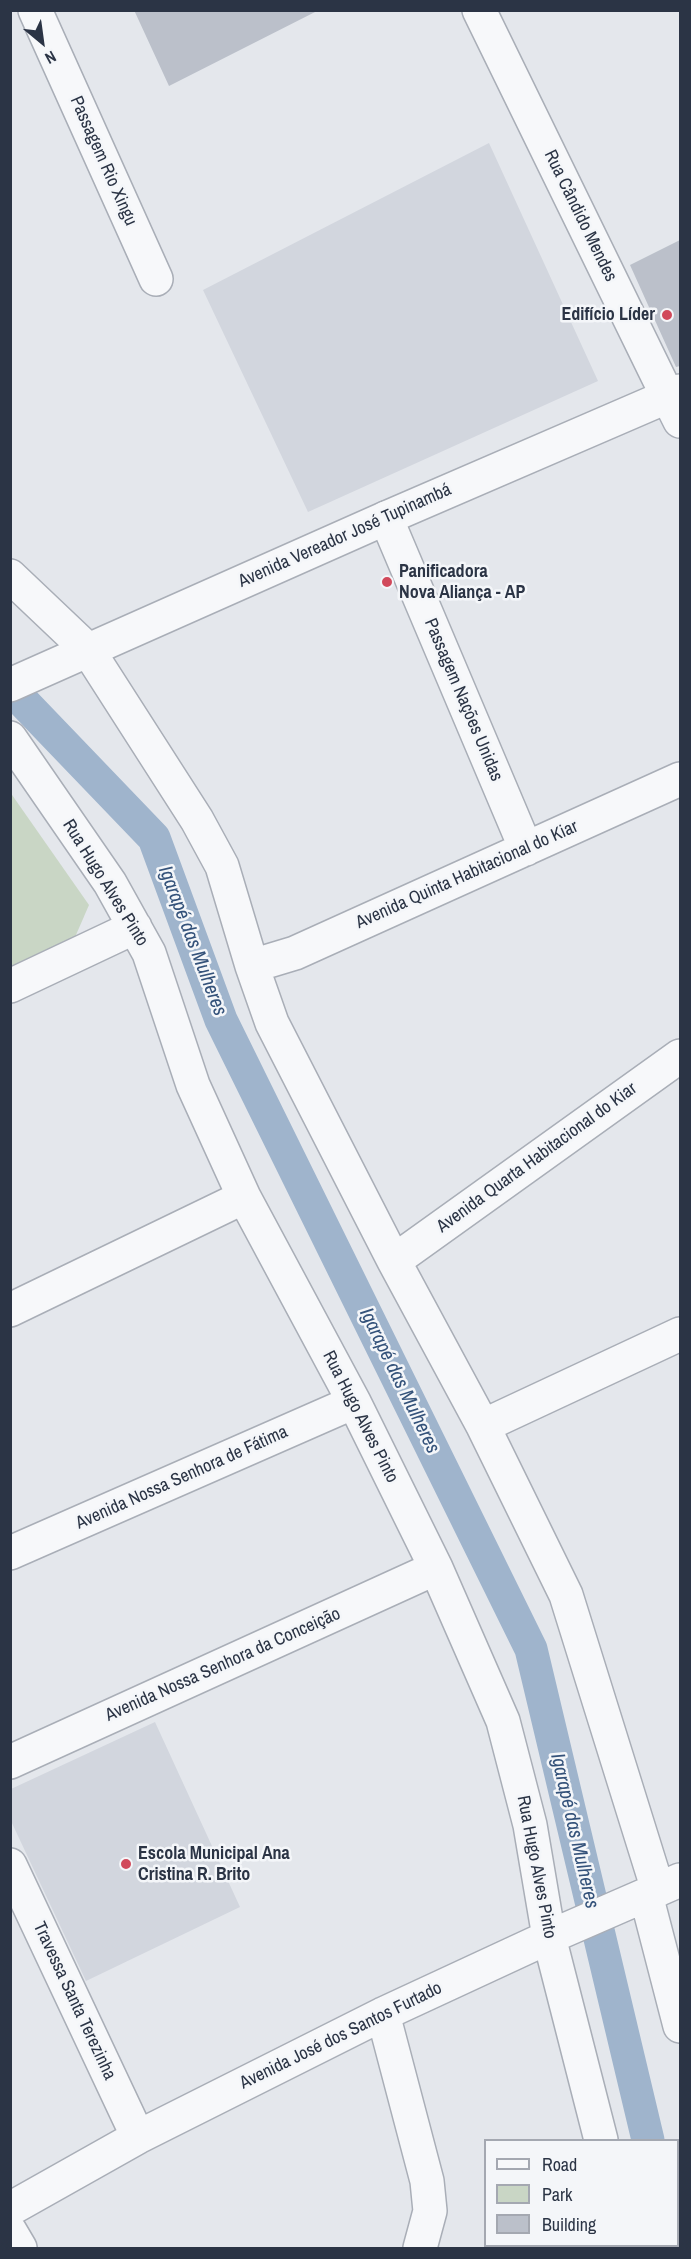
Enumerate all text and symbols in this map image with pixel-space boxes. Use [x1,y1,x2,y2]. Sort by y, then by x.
north arrow [12,12,72,72]
text: N [41,46,60,70]
street label: Passagem Rio Xingu [65,93,141,229]
street label: Rua Cândido Mendes [539,147,621,285]
place label: Edifício Líder [561,304,655,326]
marker: Edifício Líder [660,308,674,322]
street label: Avenida Vereador José Tupinambá [235,479,455,593]
place label: Panificadora Nova Aliança - AP [399,561,525,604]
marker: Panificadora Nova Aliança - AP [380,575,394,589]
street label: Passagem Nações Unidas [419,615,507,785]
street label: Rua Hugo Alves Pinto [57,816,153,950]
street label: Avenida Quinta Habitacional do Kiar [353,816,581,934]
water label: Igarapé das Mulheres [152,863,232,1019]
street label: Avenida Quarta Habitacional do Kiar [433,1078,641,1238]
water label: Igarapé das Mulheres [353,1304,445,1458]
street label: Rua Hugo Alves Pinto [317,1347,403,1487]
street label: Avenida Nossa Senhora de Fátima [73,1421,291,1535]
street label: Avenida Nossa Senhora da Conceição [102,1603,344,1727]
water label: Igarapé das Mulheres [544,1751,604,1911]
street label: Rua Hugo Alves Pinto [512,1794,560,1940]
place label: Escola Municipal Ana Cristina R. Brito [138,1843,290,1886]
marker: Escola Municipal Ana Cristina R. Brito [119,1857,133,1871]
street label: Travessa Santa Terezinha [28,1919,120,2083]
street label: Avenida José dos Santos Furtado [236,1978,446,2094]
legend [484,2139,679,2247]
text: Road [542,2152,577,2177]
text: Park [542,2182,572,2207]
text: Building [542,2212,596,2237]

